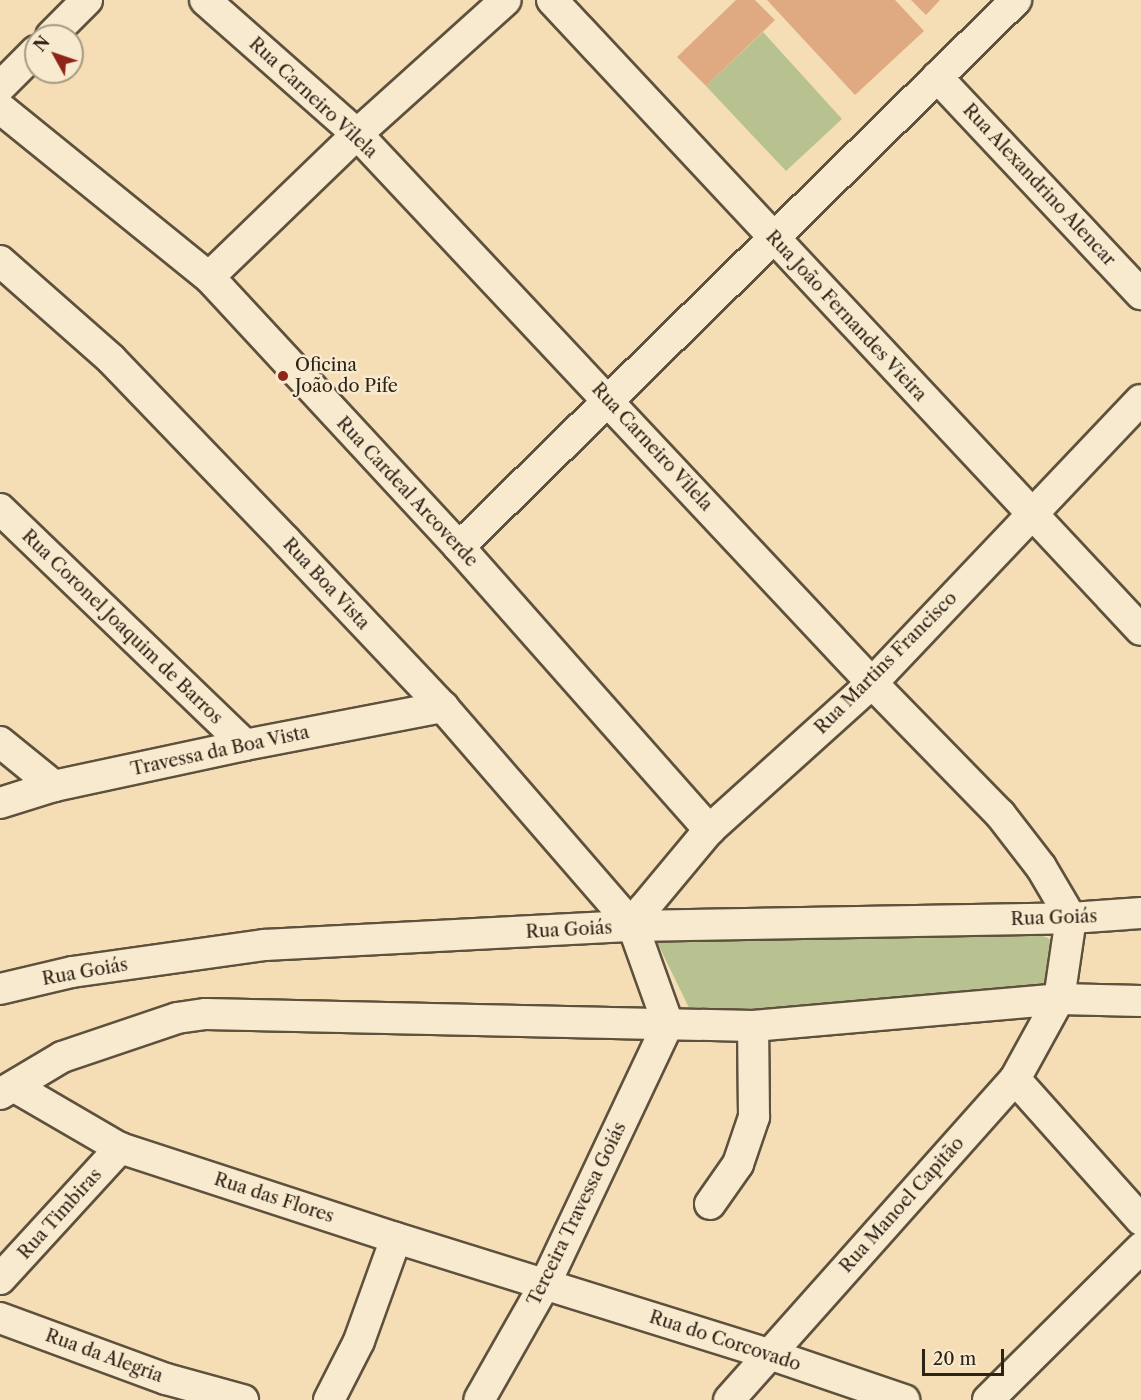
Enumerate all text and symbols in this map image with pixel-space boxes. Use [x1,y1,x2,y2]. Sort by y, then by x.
north arrow [24,24,84,84]
text: N [30,32,54,55]
street label: Rua Carneiro Vilela [244,33,382,163]
street label: Rua Alexandrino Alencar [958,99,1120,271]
street label: Rua João Fernandes Vieira [761,226,931,406]
place label: Oficina João do Pife [295,355,398,398]
marker: Oficina João do Pife [276,369,290,383]
street label: Rua Carneiro Vilela [587,378,717,516]
street label: Rua Cardeal Arcoverde [331,412,483,572]
street label: Rua Coronel Joaquim de Barros [17,525,227,729]
street label: Rua Boa Vista [278,533,374,635]
street label: Rua Martins Francisco [810,587,962,739]
street label: Travessa da Boa Vista [128,721,312,781]
street label: Rua Goiás [1010,906,1098,930]
street label: Rua Goiás [525,917,613,943]
street label: Rua Goiás [40,954,130,990]
street label: Terceira Travessa Goiás [523,1118,631,1310]
street label: Rua Manoel Capitão [835,1133,969,1277]
street label: Rua Timbiras [13,1164,107,1264]
street label: Rua das Flores [211,1168,337,1228]
street label: Rua do Corcovado [646,1306,804,1376]
street label: Rua da Alegria [42,1325,166,1387]
scale bar [925,1337,1008,1375]
text: 20 m [933,1348,976,1370]

